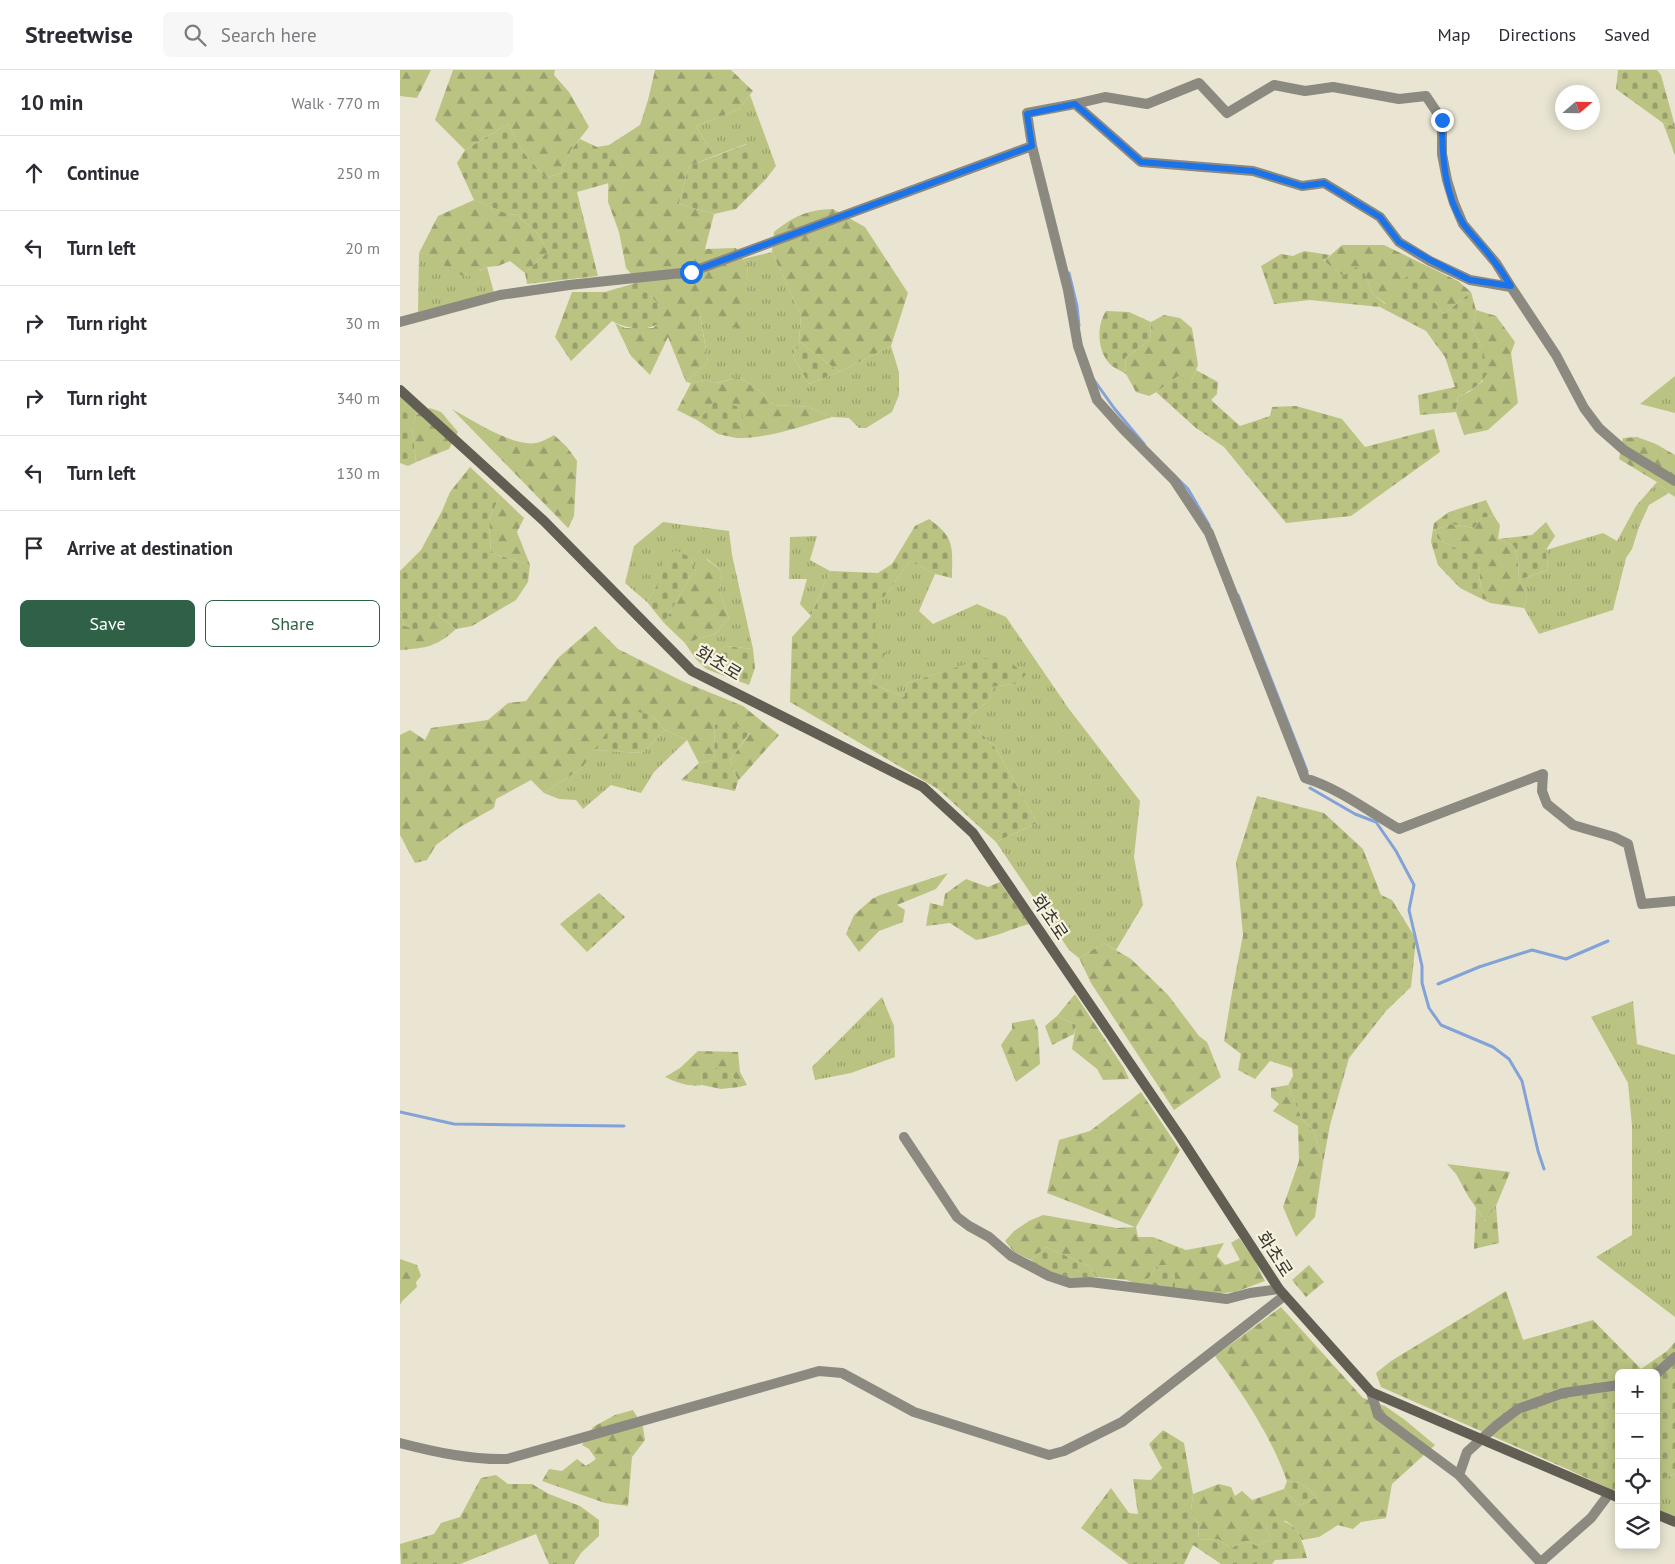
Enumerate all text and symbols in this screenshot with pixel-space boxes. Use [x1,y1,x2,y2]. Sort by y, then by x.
search box [163,12,513,57]
text: Streetwise [25,19,133,50]
icon: search [181,21,209,49]
text: Search here [221,23,317,47]
text: Map [1438,23,1470,46]
text: Directions [1498,23,1576,46]
text: Saved [1604,23,1650,46]
north arrow [1555,85,1600,130]
text: 10 min [20,89,83,116]
text: Walk · 770 m [291,93,380,113]
route end [1431,109,1454,132]
icon: ahead [20,159,48,187]
text: Continue [67,161,139,185]
text: 250 m [337,163,380,183]
icon: left [20,234,48,262]
text: Turn left [67,236,136,260]
text: 20 m [345,238,380,258]
route start [680,261,703,284]
icon: right [20,309,48,337]
text: Turn right [67,311,147,335]
text: 30 m [345,313,380,333]
icon: right [20,384,48,412]
text: Turn right [67,386,147,410]
text: 340 m [337,388,380,408]
icon: left [20,459,48,487]
text: Turn left [67,461,136,485]
text: 130 m [337,463,380,483]
icon: arrive [20,534,48,562]
text: Arrive at destination [67,536,233,560]
button: Save [20,600,195,647]
button: Share [205,600,380,647]
street label: 화초로 [692,640,746,686]
street label: 화초로 [1027,890,1073,944]
street label: 화초로 [1252,1227,1298,1281]
map controls [1615,1369,1660,1549]
button: + [1615,1369,1660,1414]
button: − [1615,1414,1660,1459]
button: locate [1615,1459,1660,1504]
button: layers [1615,1504,1660,1549]

